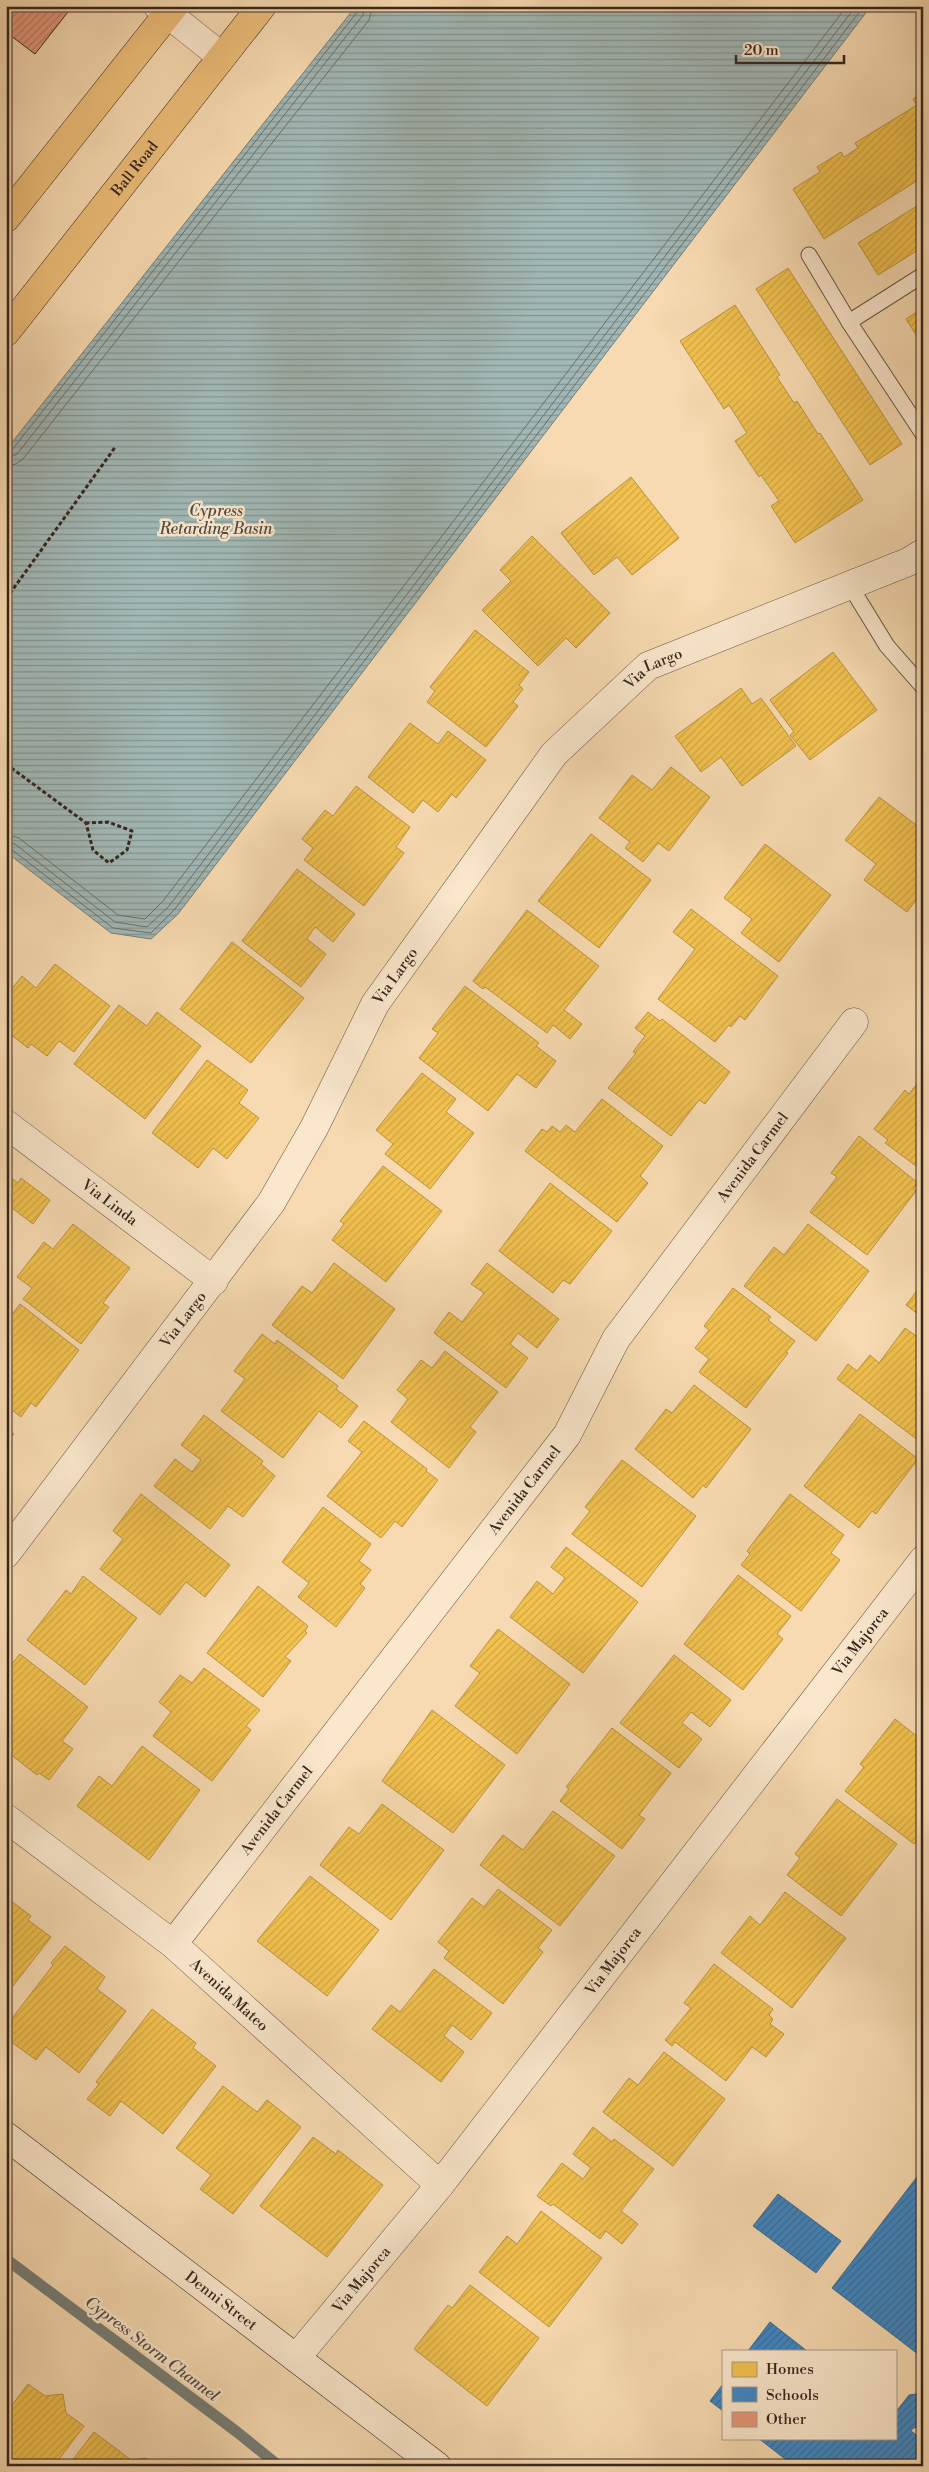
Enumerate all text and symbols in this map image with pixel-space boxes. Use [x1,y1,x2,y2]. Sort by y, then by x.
scale bar [736,32,844,64]
text: 20 m [744,41,779,60]
street label: Ball Road [106,137,162,201]
water label: Cypress Retarding Basin [158,501,274,539]
street label: Via Largo [619,644,685,694]
street label: Via Largo [368,944,422,1009]
street label: Avenida Carmel [712,1108,793,1206]
street label: Via Linda [77,1174,142,1230]
street label: Via Largo [155,1287,211,1352]
street label: Avenida Carmel [483,1441,565,1539]
street label: Via Majorca [827,1603,893,1680]
street label: Avenida Carmel [235,1762,317,1859]
street label: Via Majorca [580,1923,646,2000]
street label: Avenida Mateo [185,1954,273,2035]
street label: Via Majorca [327,2242,395,2318]
street label: Denni Street [181,2267,262,2335]
water label: Cypress Storm Channel [81,2292,224,2406]
legend [722,2350,896,2440]
text: Homes [766,2360,814,2379]
text: Schools [766,2386,819,2405]
text: Other [766,2410,807,2429]

